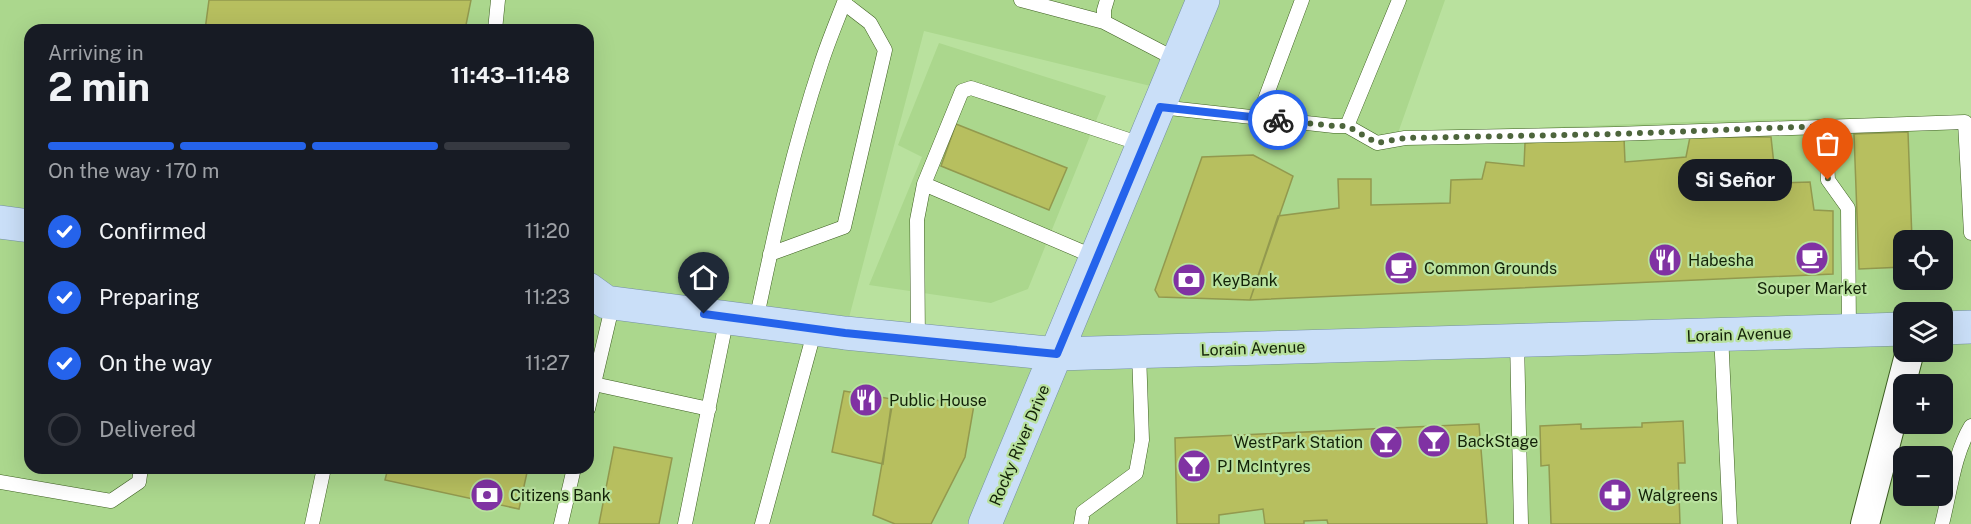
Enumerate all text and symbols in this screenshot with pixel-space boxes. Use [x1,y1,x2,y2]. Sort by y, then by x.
text: Arriving in [48,41,143,65]
text: 11:43–11:48 [451,62,570,88]
text: 2 min [48,64,150,110]
courier [1248,90,1308,150]
icon: bike [1262,104,1295,137]
pin [1802,118,1853,180]
icon: bag [1811,127,1844,160]
text: On the way · 170 m [48,159,219,183]
callout: Si Señor [1678,159,1792,201]
text: Si Señor [1695,168,1775,192]
icon: check [48,215,81,248]
text: Confirmed [99,218,206,244]
text: 11:20 [525,219,570,243]
map controls [1893,230,1953,506]
button: locate [1893,230,1953,290]
cafe icon: Souper Market [1794,240,1830,276]
restaurant icon: Habesha [1647,242,1683,278]
cafe icon: Common Grounds [1383,250,1419,286]
place label: Habesha [1688,251,1754,270]
pin [678,252,729,314]
place label: Common Grounds [1424,259,1557,278]
icon: home [687,261,720,294]
bank icon: KeyBank [1171,262,1207,298]
place label: KeyBank [1212,271,1278,290]
place label: Souper Market [1757,279,1867,298]
icon: check [48,281,81,314]
text: Preparing [99,284,200,310]
text: 11:23 [524,285,570,309]
button: layers [1893,302,1953,362]
street label: Lorain Avenue [1686,323,1792,346]
street label: Lorain Avenue [1200,337,1306,360]
icon: check [48,347,81,380]
text: On the way [99,350,212,376]
text: 11:27 [525,351,570,375]
button: + [1893,374,1953,434]
restaurant icon: Public House [848,382,884,418]
street label: Rocky River Drive [985,382,1054,509]
place label: Public House [889,391,987,410]
text: Delivered [99,416,196,442]
bar icon: BackStage [1416,423,1452,459]
bar icon: WestPark Station [1368,424,1404,460]
place label: BackStage [1457,432,1538,451]
place label: WestPark Station [1234,433,1363,452]
button: − [1893,446,1953,506]
bar icon: PJ McIntyres [1176,448,1212,484]
place label: PJ McIntyres [1217,457,1311,476]
bank icon: Citizens Bank [469,477,505,513]
pharmacy icon: Walgreens [1597,477,1633,513]
place label: Citizens Bank [510,486,611,505]
place label: Walgreens [1638,486,1718,505]

